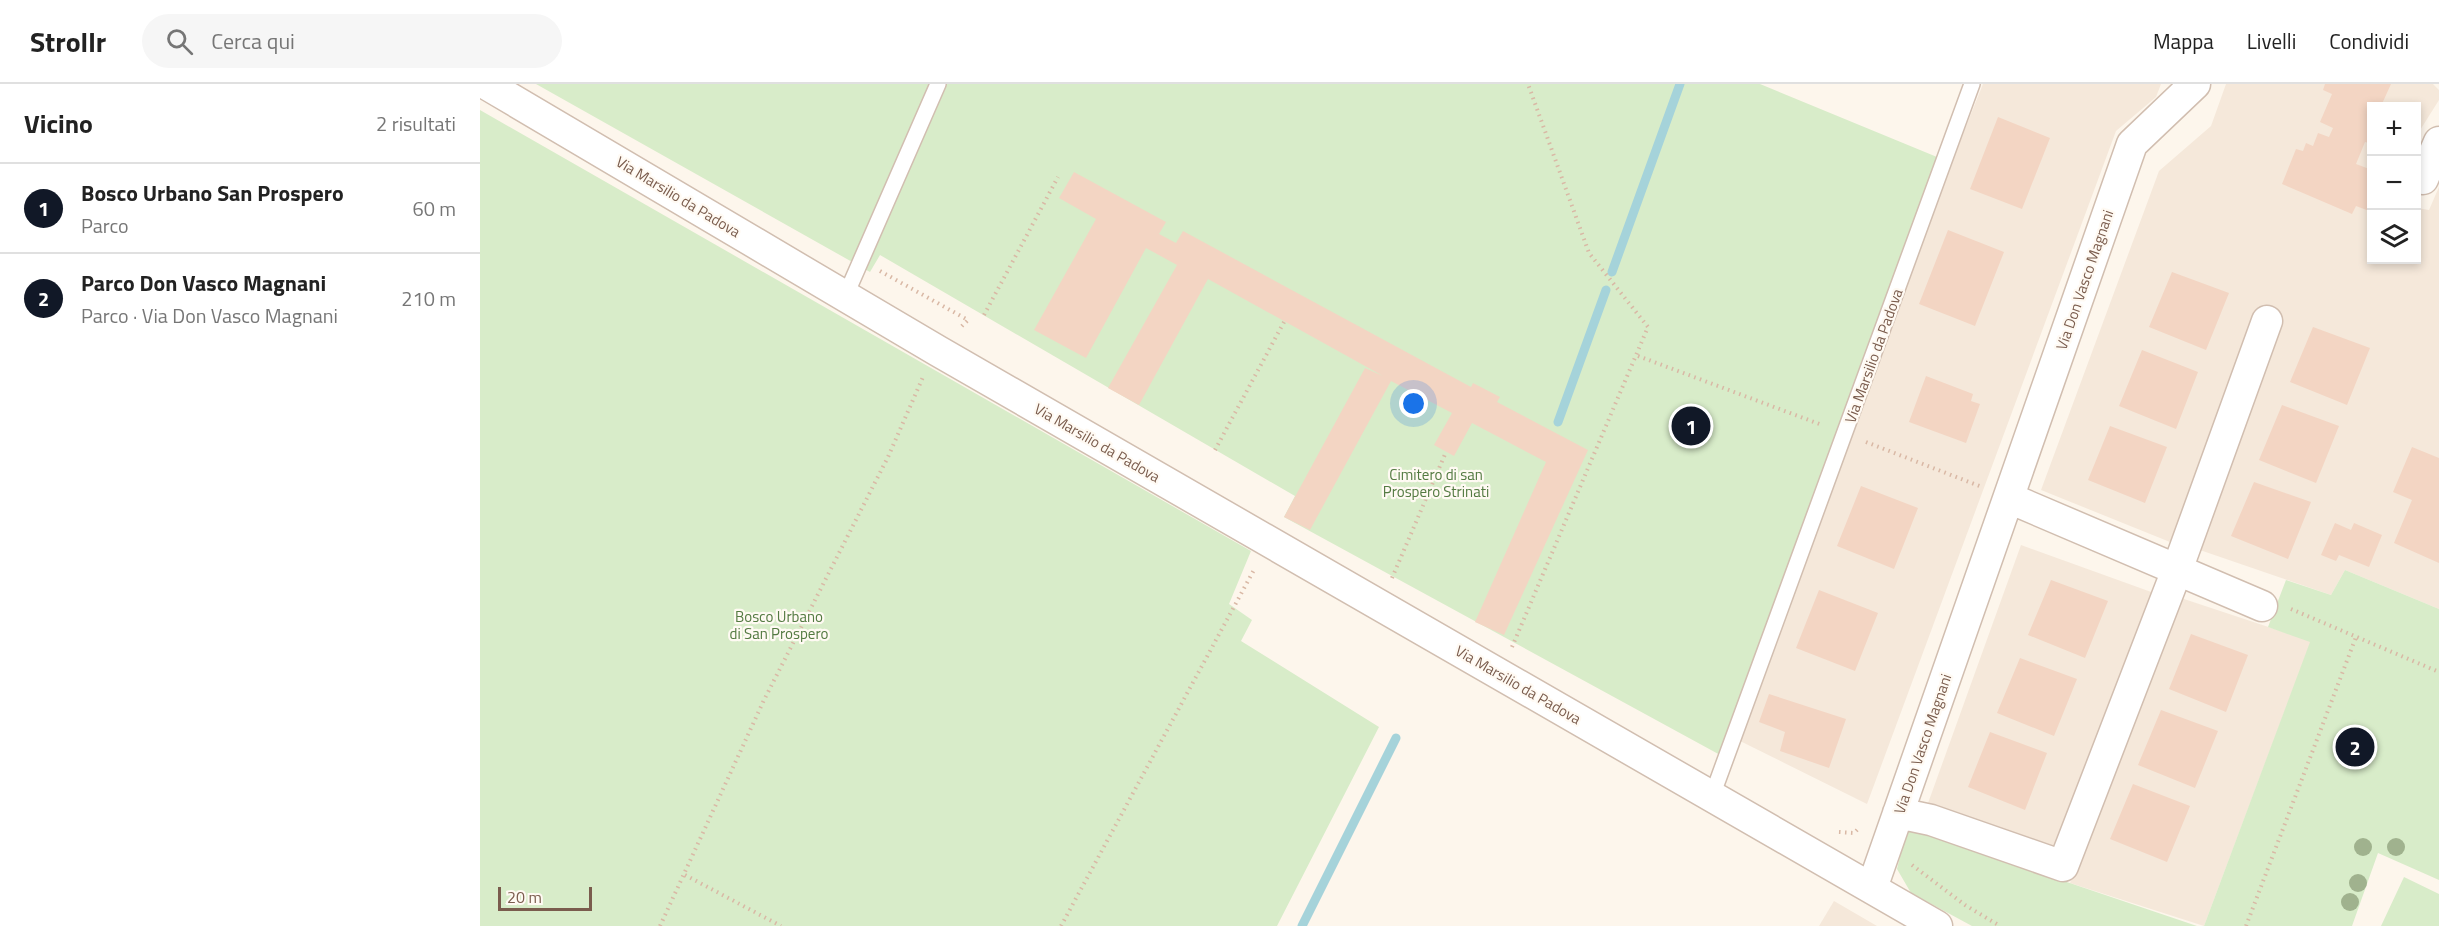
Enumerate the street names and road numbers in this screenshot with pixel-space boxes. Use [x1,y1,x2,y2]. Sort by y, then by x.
street label: Via Marsilio da Padova [612,150,745,243]
street label: Via Don Vasco Magnani [2050,207,2119,353]
street label: Via Marsilio da Padova [1838,285,1909,426]
street label: Via Marsilio da Padova [1030,397,1165,488]
street label: Via Marsilio da Padova [1451,639,1586,730]
street label: Via Don Vasco Magnani [1888,671,1957,817]

